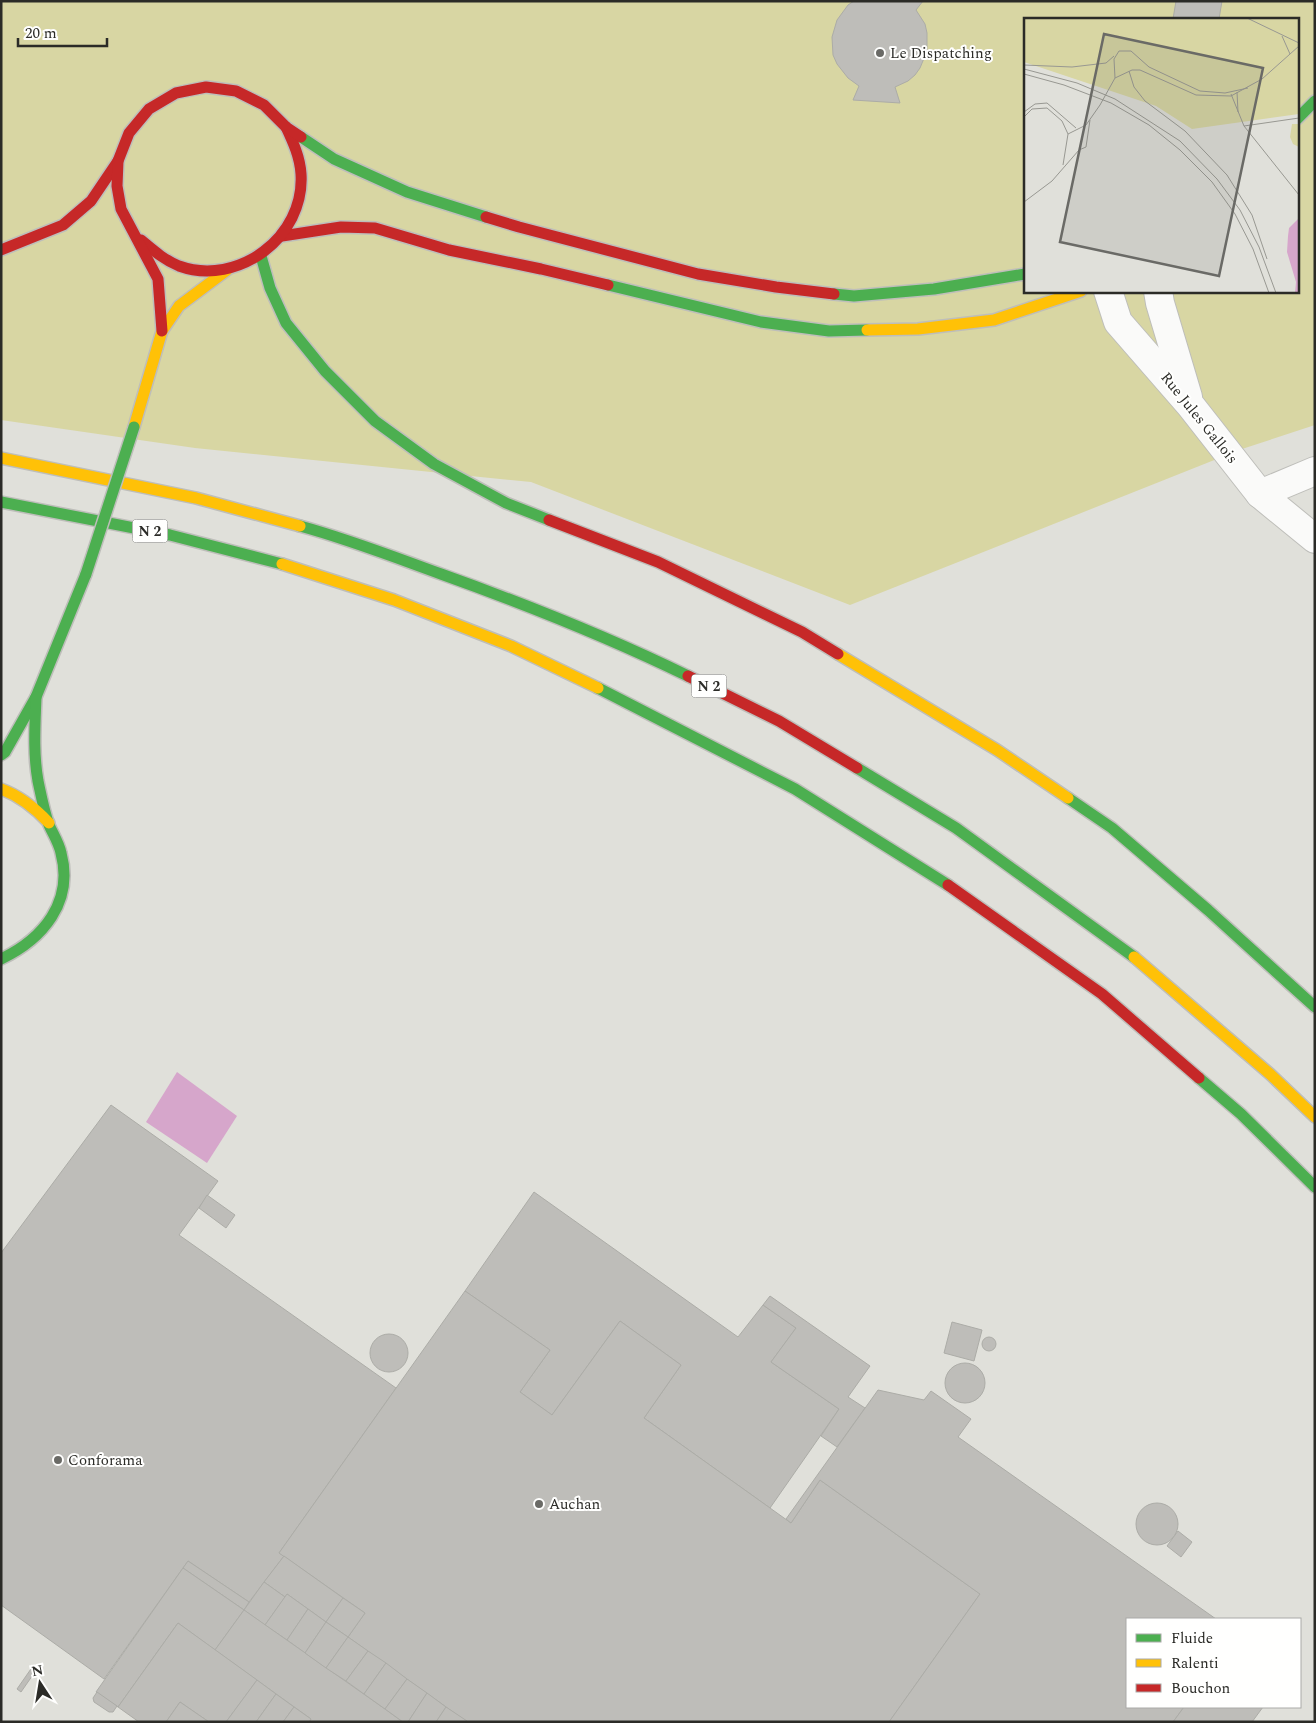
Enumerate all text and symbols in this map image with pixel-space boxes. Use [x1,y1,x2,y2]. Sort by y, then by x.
scale bar [18,15,106,47]
inset map [1024,18,1298,292]
text: 20 m [25,22,57,45]
place label: Le Dispatching [890,42,992,65]
marker: Le Dispatching [874,47,886,59]
street label: Rue Jules Gallois [1155,367,1243,469]
road number: N 2 [132,520,168,542]
road number: N 2 [692,674,726,698]
place label: Conforama [68,1449,143,1472]
marker: Conforama [52,1454,64,1466]
place label: Auchan [549,1493,601,1516]
marker: Auchan [533,1498,545,1510]
legend [1126,1618,1301,1708]
text: Fluide [1171,1627,1213,1650]
text: Ralenti [1171,1652,1219,1675]
north arrow [15,1658,65,1708]
text: N [30,1659,45,1682]
text: Bouchon [1171,1677,1231,1700]

